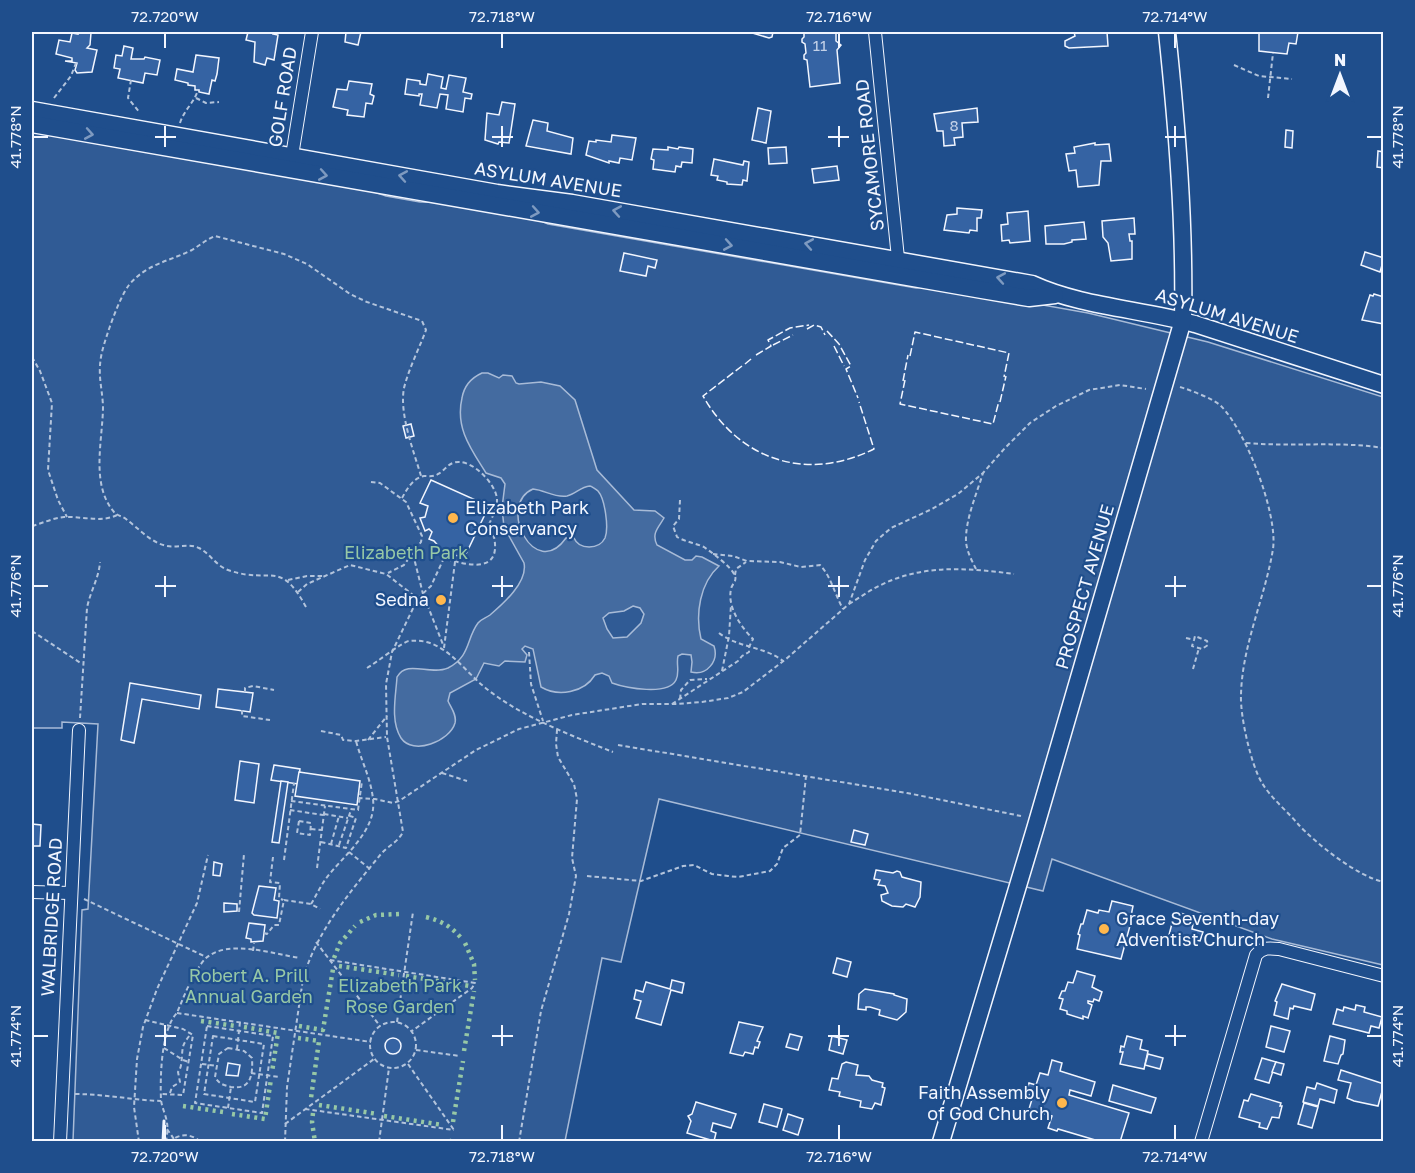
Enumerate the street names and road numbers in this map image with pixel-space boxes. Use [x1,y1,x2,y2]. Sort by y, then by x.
street label: GOLF ROAD [263,45,301,149]
street label: SYCAMORE ROAD [850,78,888,232]
street label: ASYLUM AVENUE [473,157,623,202]
street label: ASYLUM AVENUE [1153,283,1302,347]
street label: PROSPECT AVENUE [1050,502,1118,672]
street label: WALBRIDGE ROAD [36,837,66,997]

